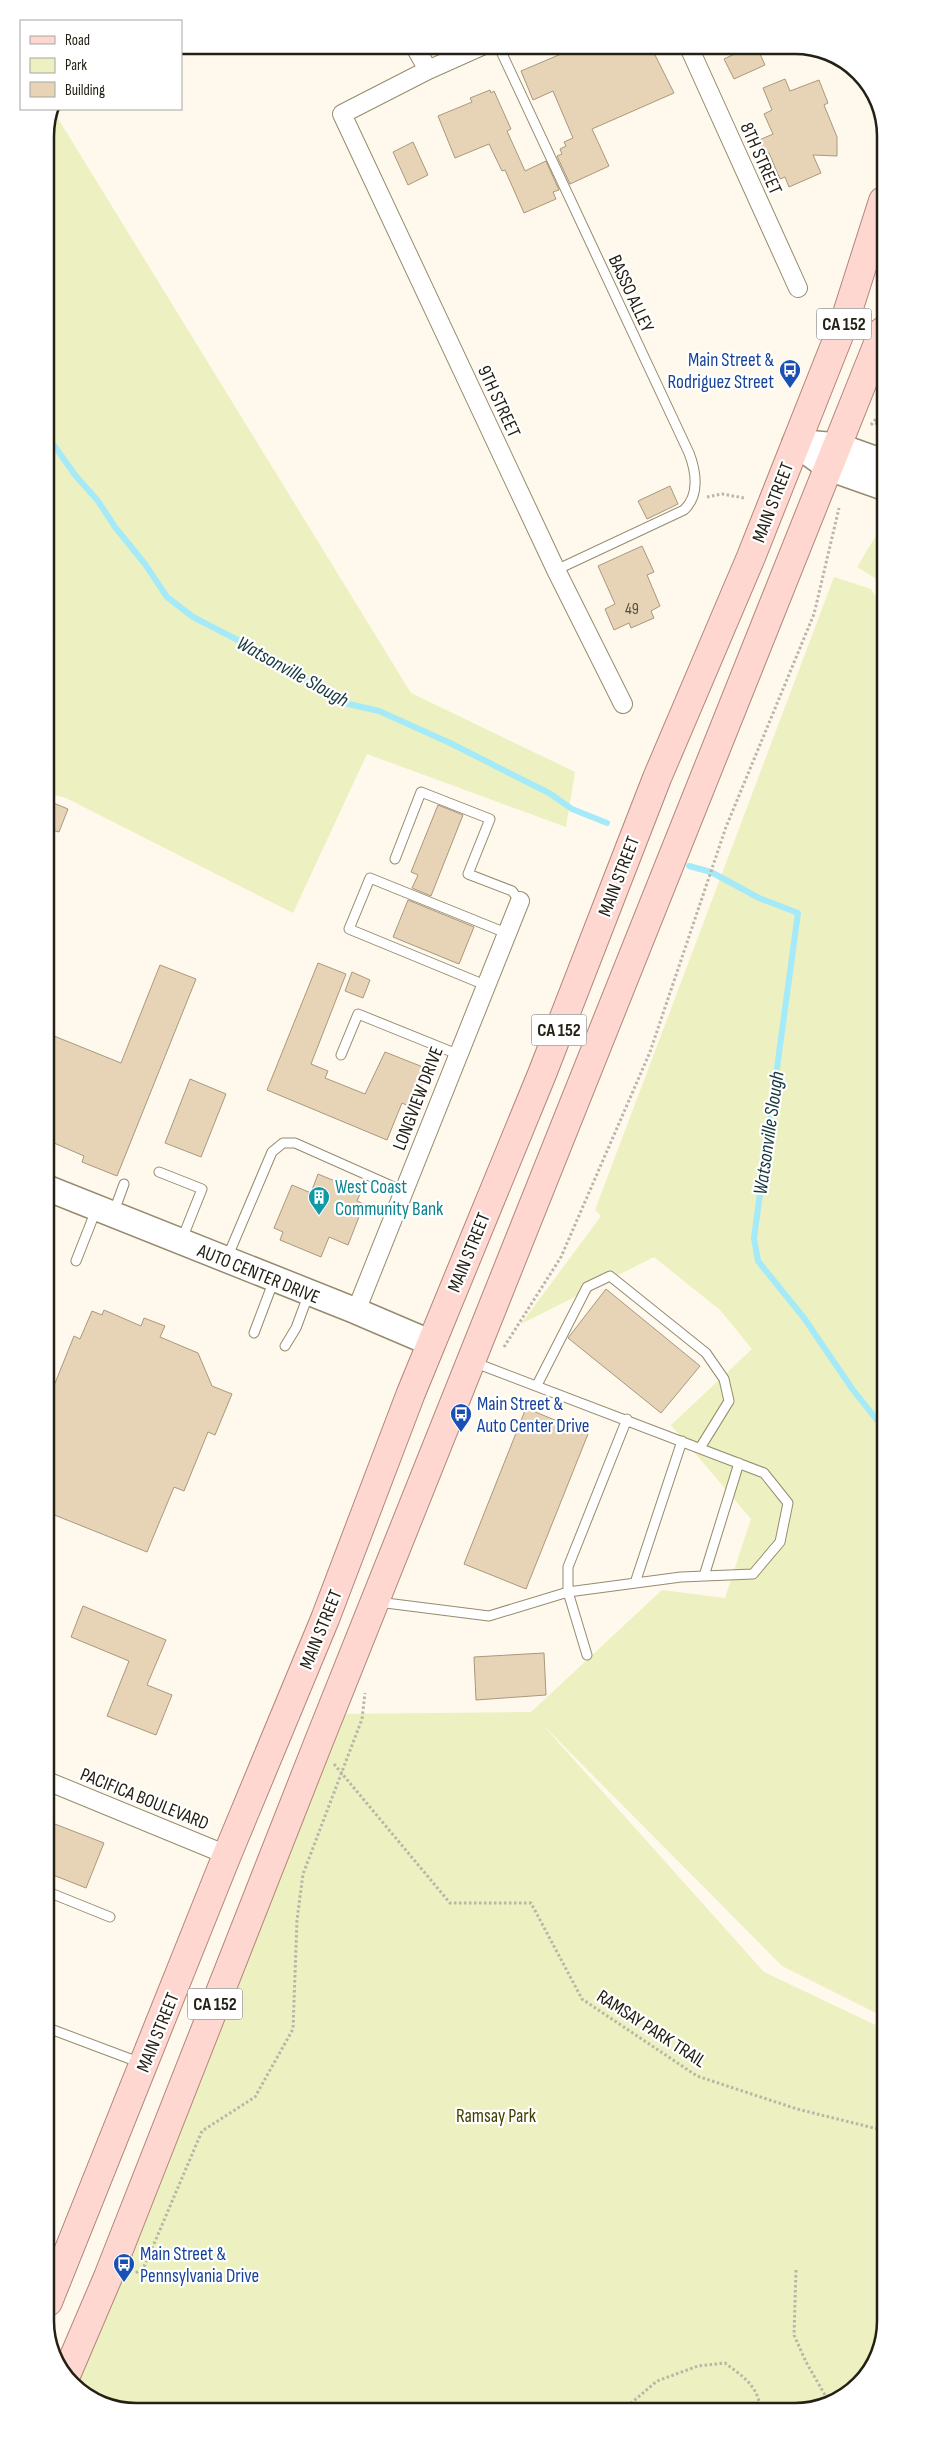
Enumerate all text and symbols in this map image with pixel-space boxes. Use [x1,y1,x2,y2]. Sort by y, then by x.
legend [20,20,182,110]
text: Road [65,31,90,50]
text: Park [65,56,87,75]
text: Building [65,81,105,100]
street label: 8TH STREET [735,119,787,199]
street label: BASSO ALLEY [603,251,659,336]
road number: CA 152 [816,308,872,339]
place label: Main Street & Rodriguez Street [668,349,774,394]
bus stop icon: Main Street & Rodriguez Street [778,358,802,389]
street label: 9TH STREET [472,362,525,441]
street label: MAIN STREET [748,459,799,546]
house number: 49 [625,600,639,619]
water label: Watsonville Slough [232,631,353,712]
street label: MAIN STREET [594,833,645,920]
road number: CA 152 [532,1014,586,1046]
street label: LONGVIEW DRIVE [388,1043,449,1154]
water label: Watsonville Slough [748,1070,790,1196]
place label: West Coast Community Bank [335,1176,444,1221]
building icon: West Coast Community Bank [307,1185,331,1216]
street label: MAIN STREET [443,1209,496,1296]
street label: AUTO CENTER DRIVE [193,1239,323,1309]
place label: Main Street & Auto Center Drive [476,1393,590,1438]
bus stop icon: Main Street & Auto Center Drive [449,1402,473,1433]
street label: MAIN STREET [295,1586,348,1673]
street label: PACIFICA BOULEVARD [77,1763,212,1836]
street label: RAMSAY PARK TRAIL [592,1985,710,2073]
road number: CA 152 [188,1988,242,2020]
street label: MAIN STREET [132,1989,185,2076]
park label: Ramsay Park [456,2105,537,2128]
place label: Main Street & Pennsylvania Drive [140,2243,259,2288]
bus stop icon: Main Street & Pennsylvania Drive [112,2252,136,2283]

